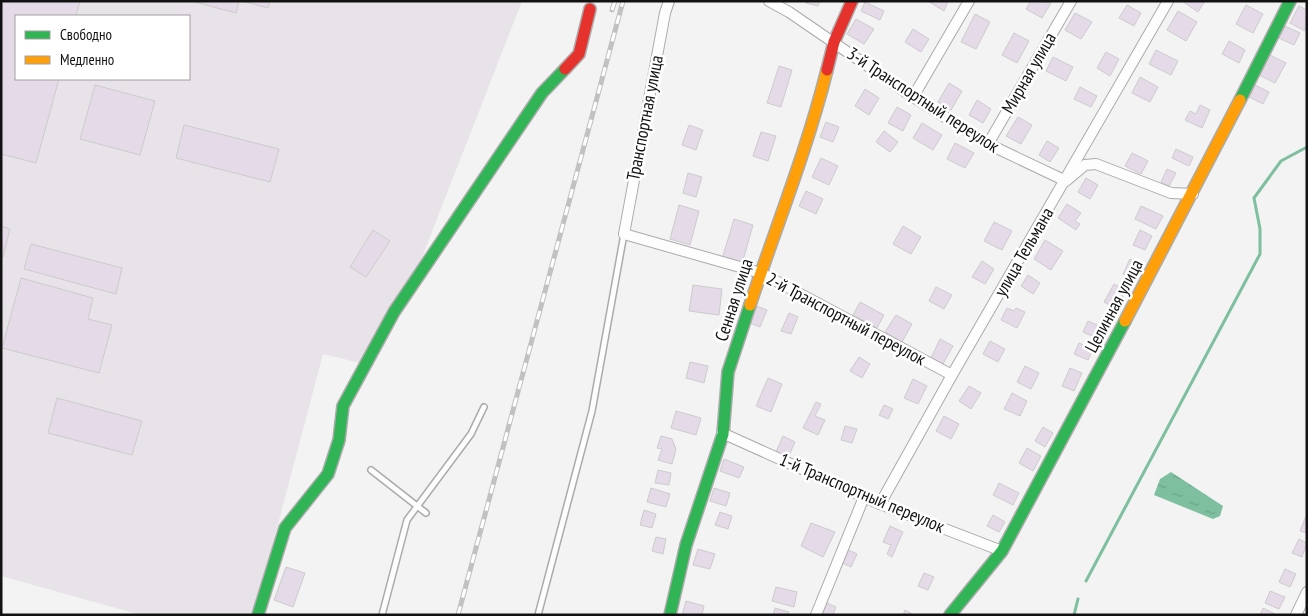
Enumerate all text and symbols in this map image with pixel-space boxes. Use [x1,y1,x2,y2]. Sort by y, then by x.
legend [15,15,190,80]
text: Свободно [60,25,112,44]
street label: Мирная улица [996,28,1061,117]
street label: 3-й Транспортный переулок [843,42,1004,157]
text: Медленно [60,50,114,69]
street label: Транспортная улица [621,53,668,183]
street label: улица Тельмана [989,203,1058,301]
street label: Целинная улица [1079,255,1148,356]
street label: Сенная улица [709,256,758,344]
street label: 2-й Транспортный переулок [763,267,930,370]
street label: 1-й Транспортный переулок [776,447,948,538]

